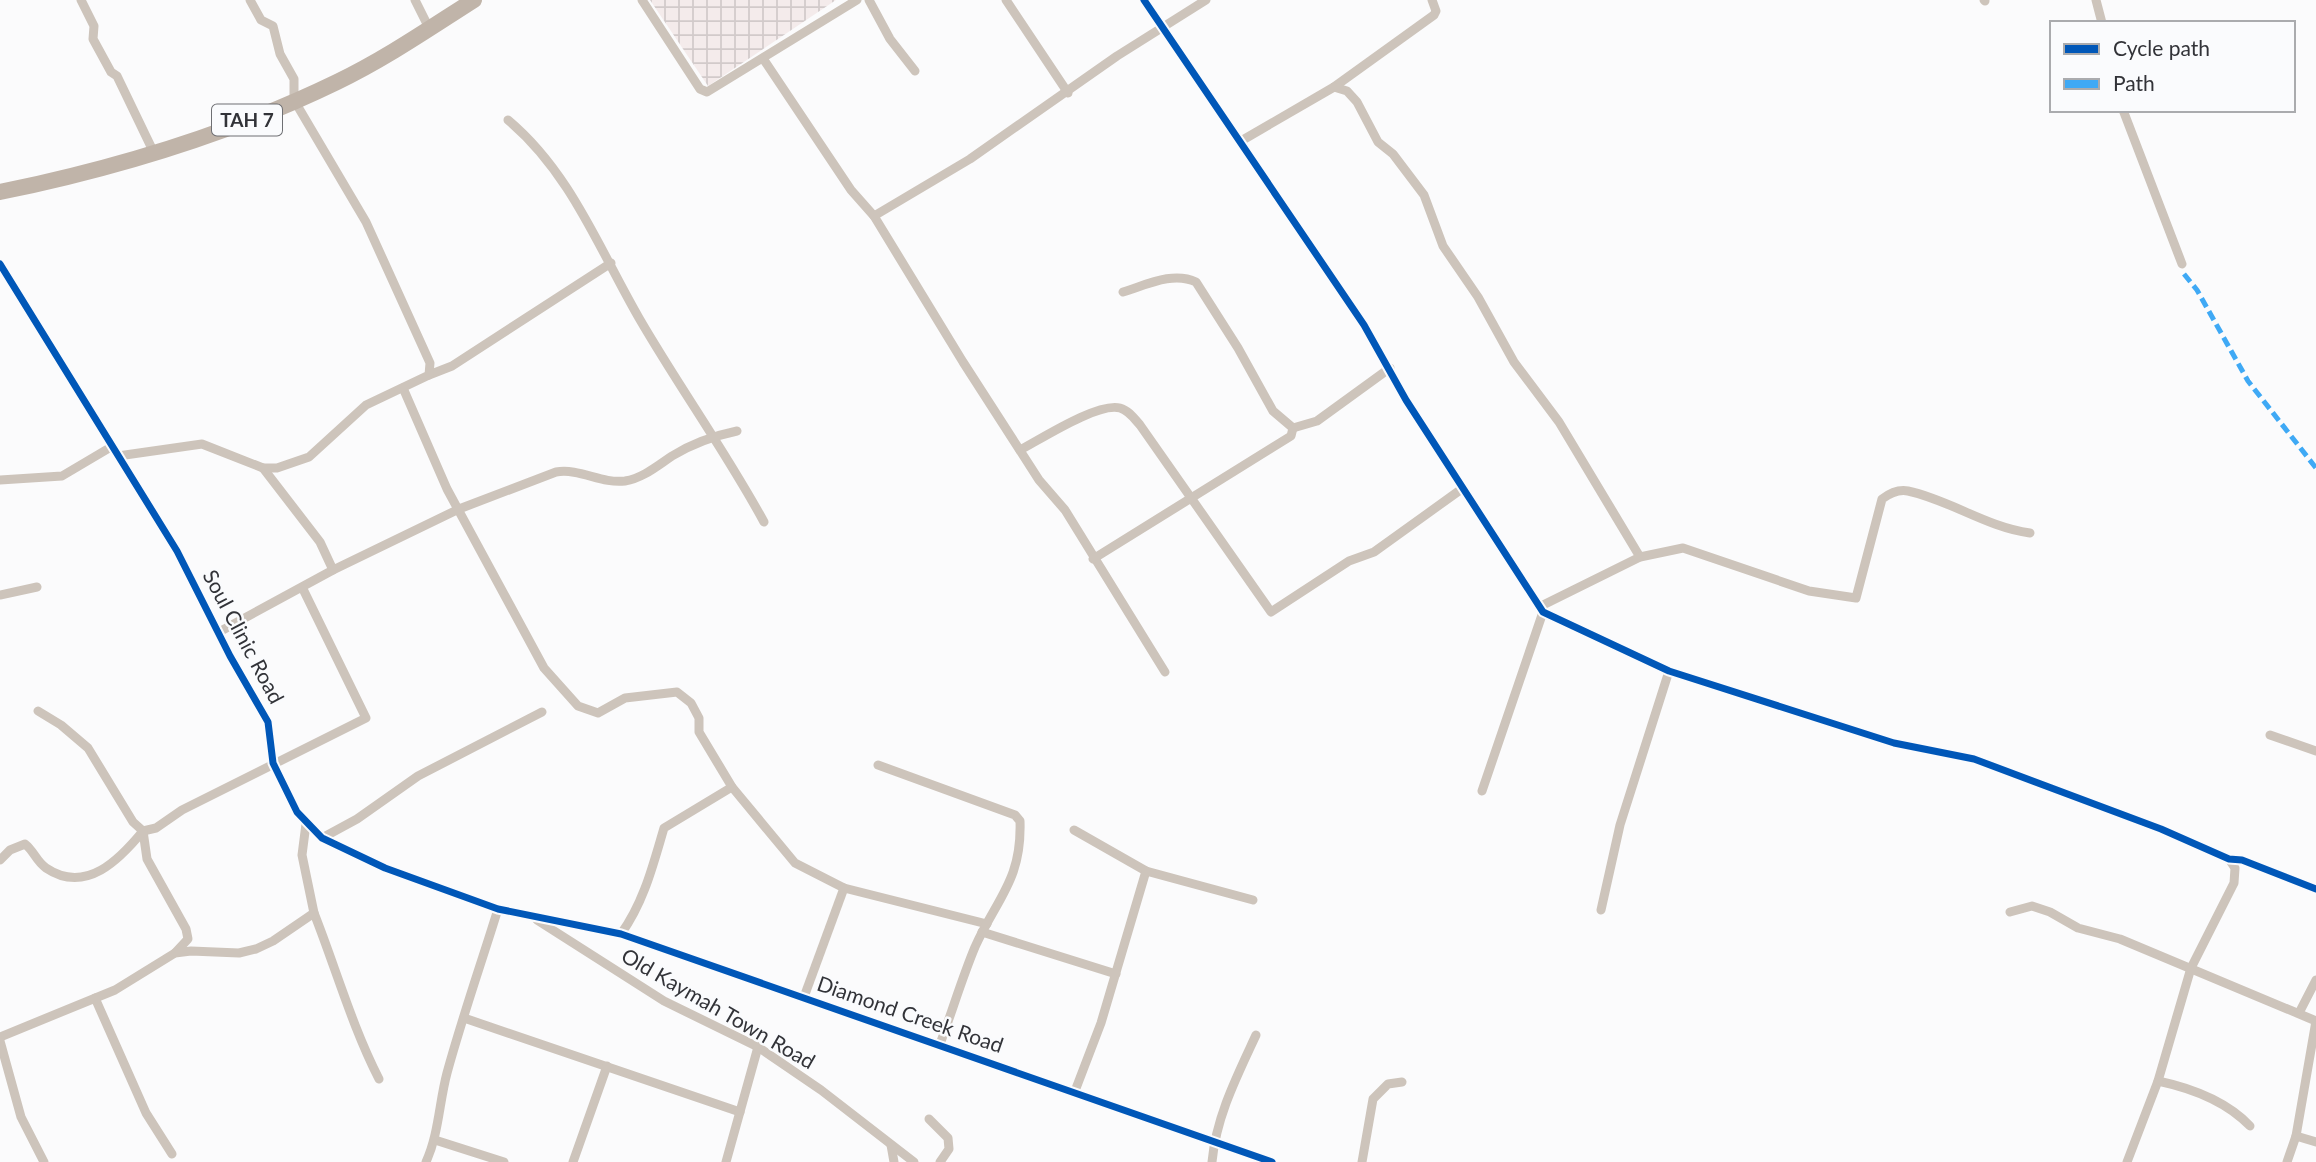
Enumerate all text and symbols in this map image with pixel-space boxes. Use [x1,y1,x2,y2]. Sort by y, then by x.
legend [2050,21,2295,112]
text: Cycle path [2113,35,2210,60]
text: Path [2113,70,2155,95]
road number: TAH 7 [212,104,282,136]
street label: Soul Clinic Road [199,565,290,708]
street label: Old Kaymah Town Road [617,942,820,1073]
street label: Diamond Creek Road [814,970,1007,1057]

